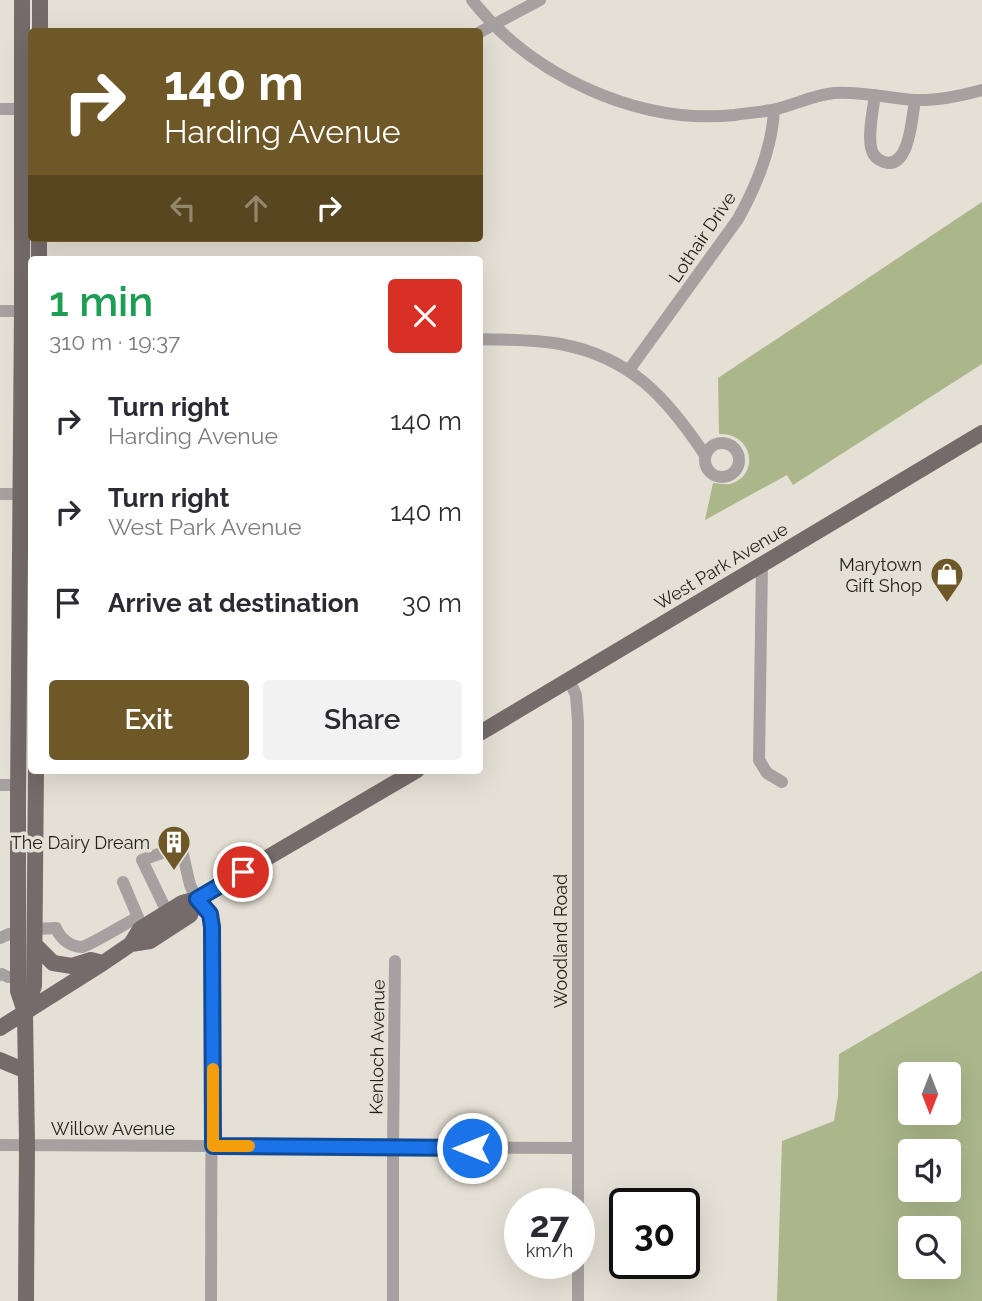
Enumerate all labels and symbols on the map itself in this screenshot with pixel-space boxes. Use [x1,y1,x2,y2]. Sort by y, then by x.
street label: Lothair Drive [664,187,740,286]
street label: West Park Avenue [651,518,792,614]
place label: Marytown Gift Shop [839,554,922,596]
shop icon: Marytown Gift Shop [928,555,966,604]
building icon: The Dairy Dream [155,823,193,872]
place label: The Dairy Dream [11,832,150,853]
pin [213,842,273,902]
street label: Woodland Road [550,874,571,1008]
street label: Kenloch Avenue [365,979,389,1115]
north arrow [898,1062,961,1125]
position arrow [435,1111,509,1185]
street label: Willow Avenue [51,1118,176,1139]
speed limit sign: 30 [609,1188,700,1279]

